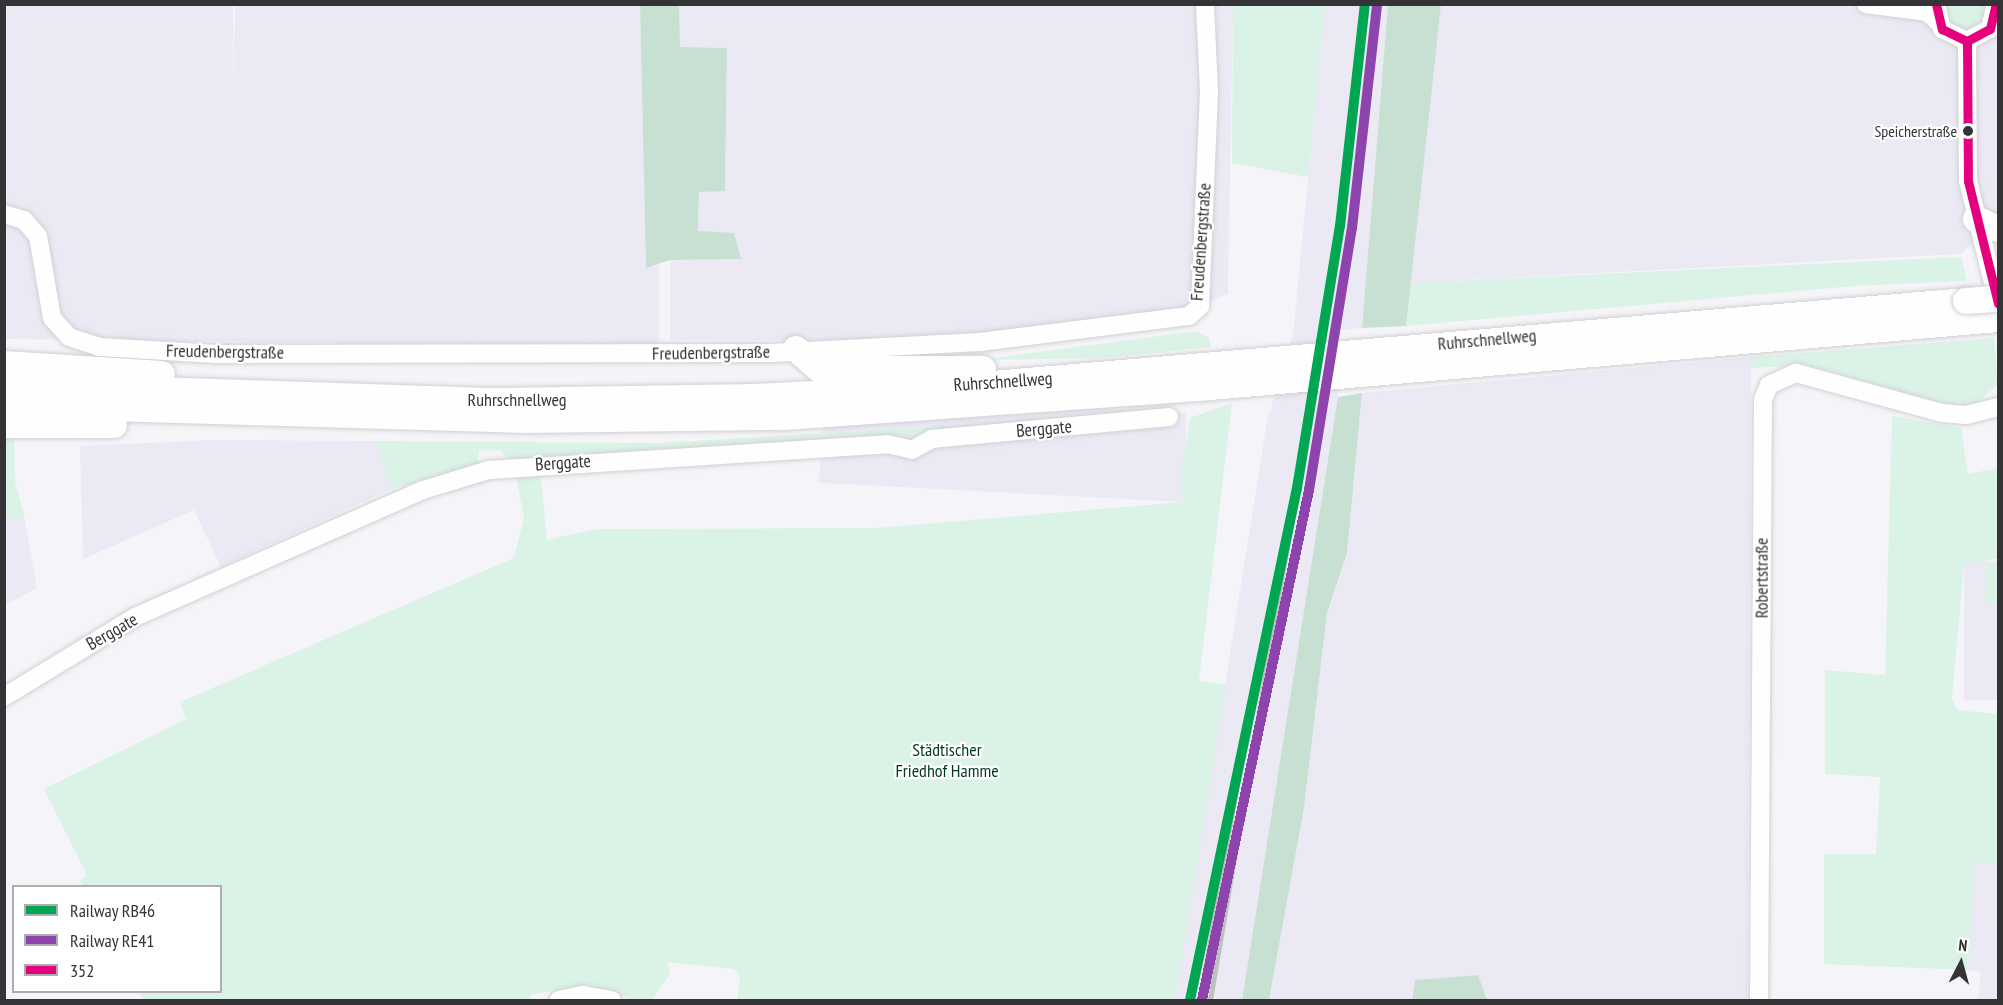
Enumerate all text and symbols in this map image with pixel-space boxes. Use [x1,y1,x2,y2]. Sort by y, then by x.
place label: Speicherstraße [1874,121,1957,141]
marker: Speicherstraße [1962,125,1974,137]
street label: Freudenbergstraße [1186,182,1216,302]
street label: Ruhrschnellweg [1437,325,1537,355]
street label: Freudenbergstraße [166,340,284,364]
street label: Freudenbergstraße [652,341,770,365]
street label: Ruhrschnellweg [953,368,1053,396]
street label: Ruhrschnellweg [468,389,566,411]
street label: Berggate [1015,416,1073,442]
street label: Berggate [534,450,592,476]
street label: Robertstraße [1751,538,1773,618]
street label: Berggate [82,609,142,655]
park label: Städtischer Friedhof Hamme [895,740,999,783]
legend [12,885,222,993]
text: Railway RB46 [70,899,155,922]
text: Railway RE41 [70,929,154,952]
north arrow [1931,933,1991,993]
text: N [1958,935,1968,955]
text: 352 [70,959,94,982]

